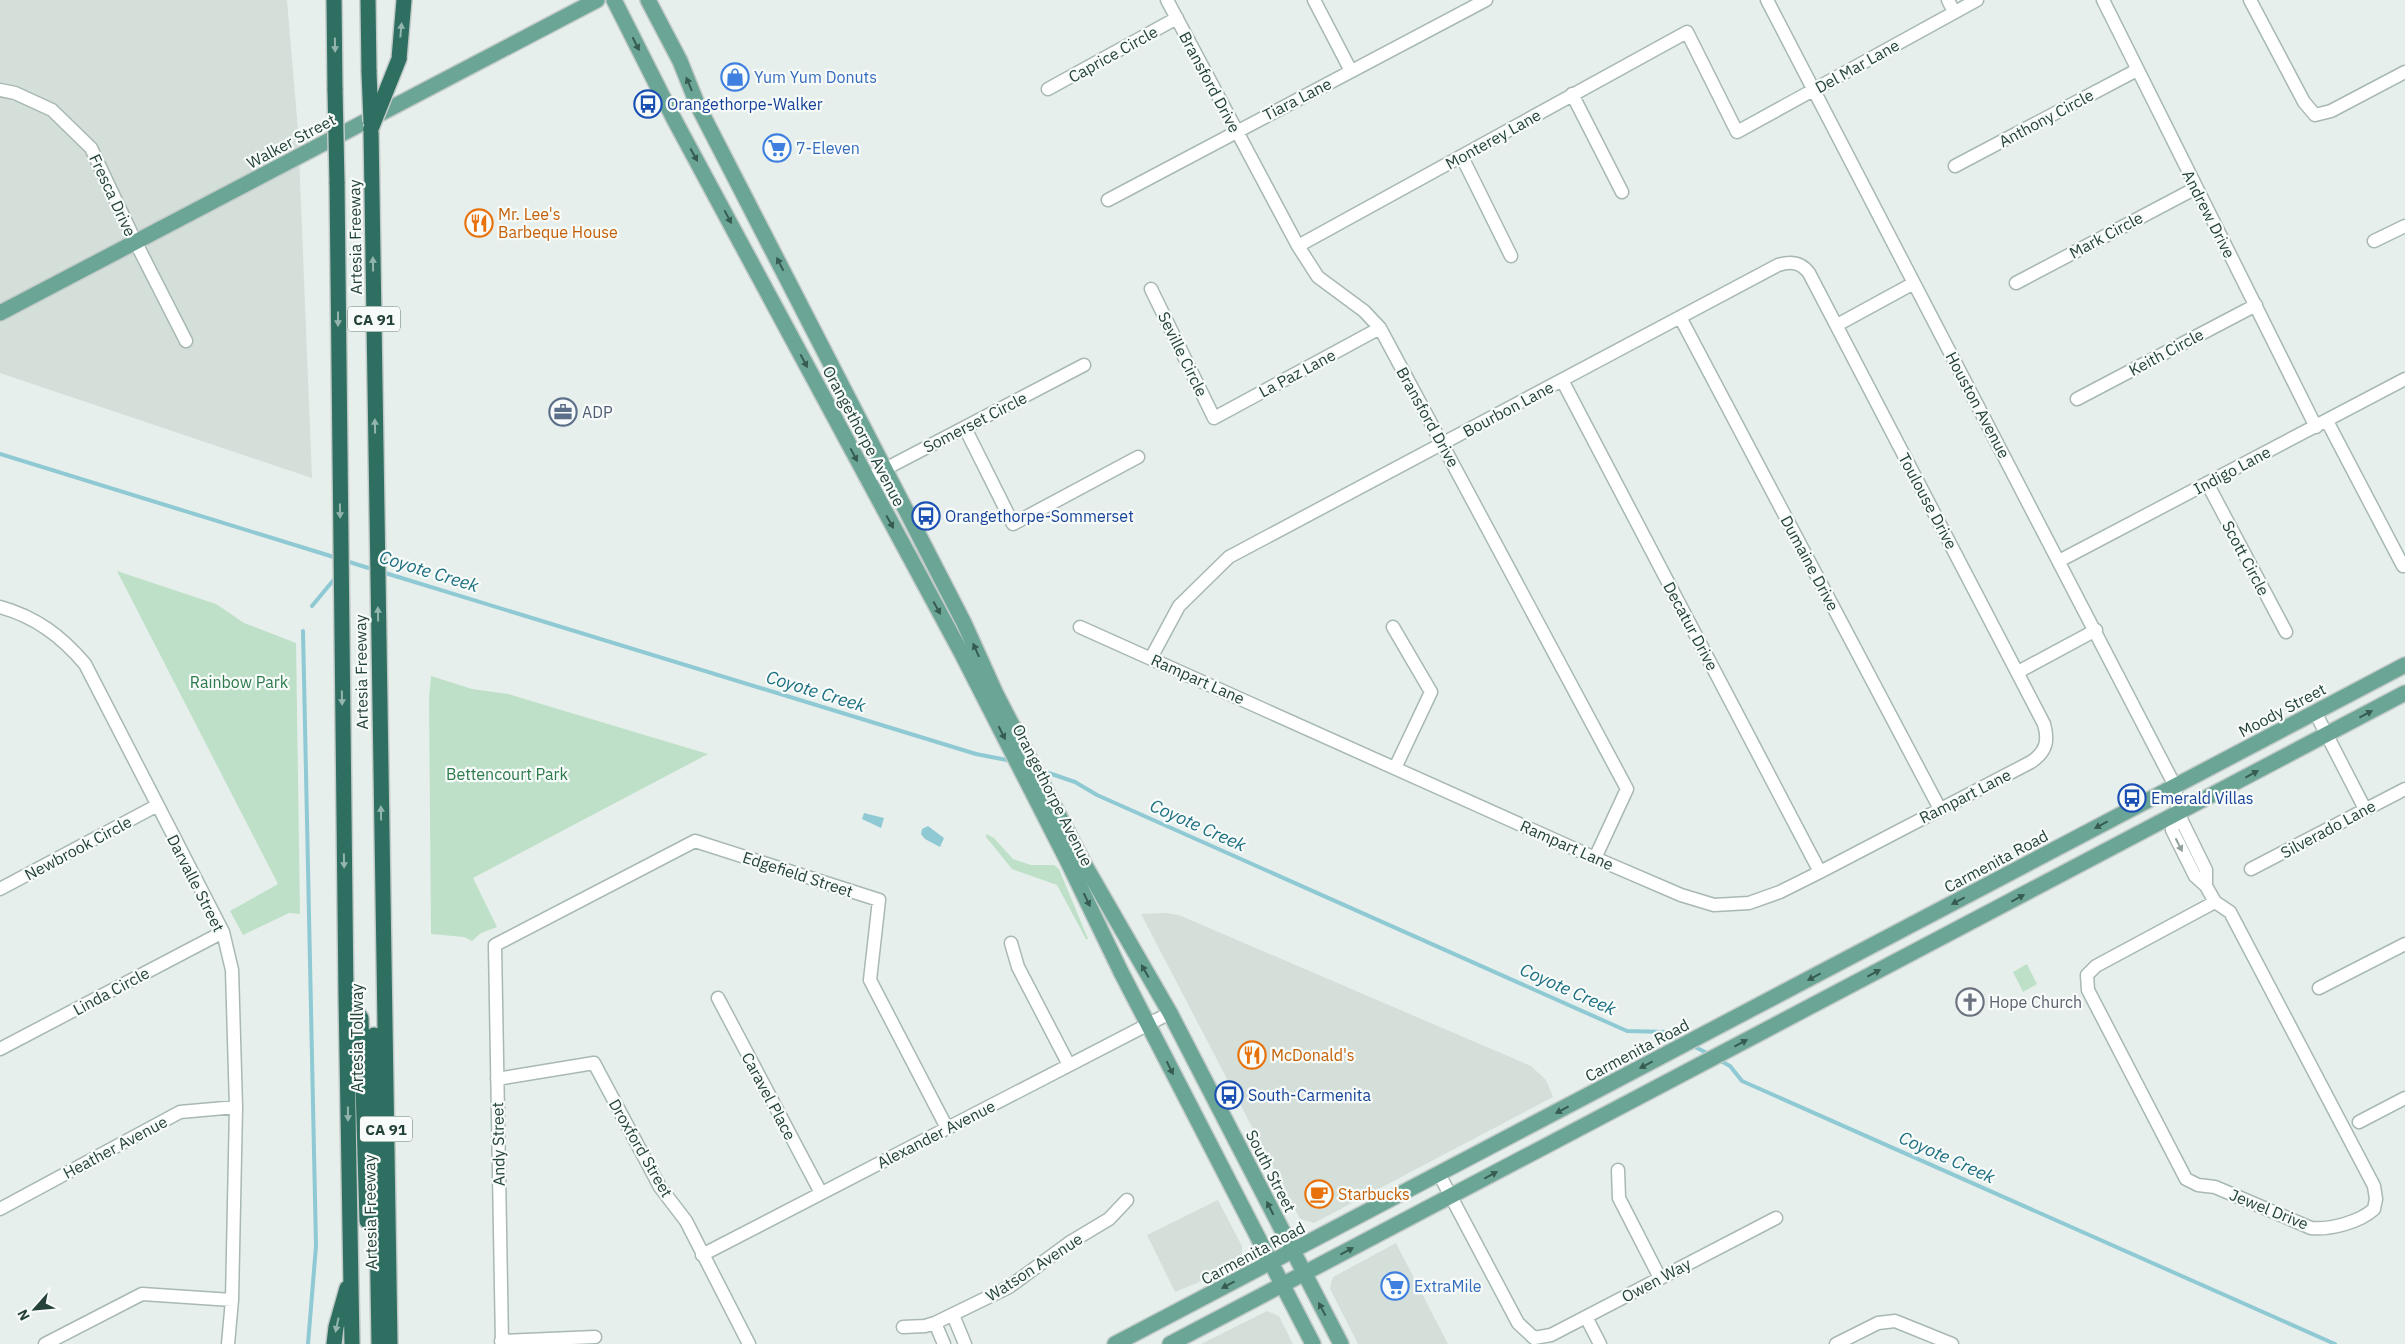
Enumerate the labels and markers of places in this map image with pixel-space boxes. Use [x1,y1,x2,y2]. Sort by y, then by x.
shop icon: Yum Yum Donuts [720,62,750,92]
place label: Yum Yum Donuts [754,67,877,87]
bus stop icon: Orangethorpe-Walker [633,89,663,119]
place label: Orangethorpe-Walker [667,94,823,114]
supermarket icon: 7-Eleven [762,133,792,163]
place label: 7-Eleven [796,138,860,158]
place label: Mr. Lee's Barbeque House [498,204,618,242]
restaurant icon: Mr. Lee's Barbeque House [464,208,494,238]
office icon: ADP [548,397,578,427]
place label: ADP [582,402,613,422]
bus stop icon: Orangethorpe-Sommerset [911,501,941,531]
place label: Orangethorpe-Sommerset [945,506,1134,526]
bus stop icon: Emerald Villas [2117,783,2147,813]
place label: Emerald Villas [2151,788,2254,808]
church icon: Hope Church [1955,987,1985,1017]
place label: Hope Church [1989,992,2082,1012]
restaurant icon: McDonald's [1237,1040,1267,1070]
place label: McDonald's [1271,1045,1355,1065]
bus stop icon: South-Carmenita [1214,1080,1244,1110]
place label: South-Carmenita [1248,1085,1371,1105]
cafe icon: Starbucks [1304,1179,1334,1209]
place label: Starbucks [1338,1184,1410,1204]
supermarket icon: ExtraMile [1380,1271,1410,1301]
place label: ExtraMile [1414,1276,1482,1296]

